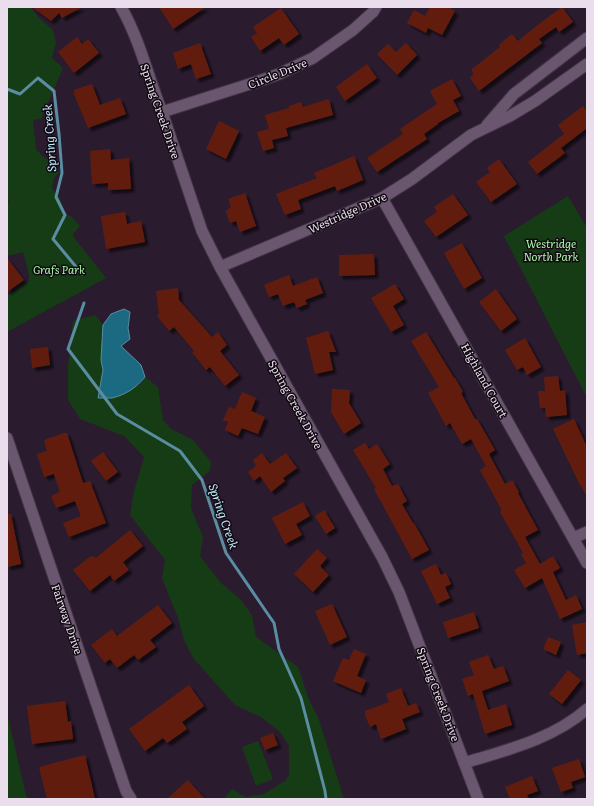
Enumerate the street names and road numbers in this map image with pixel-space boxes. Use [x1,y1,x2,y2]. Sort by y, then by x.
street label: Circle Drive [245,54,309,92]
street label: Spring Creek Drive [137,61,185,161]
street label: Westridge Drive [305,187,389,236]
street label: Highland Court [458,340,512,420]
street label: Spring Creek Drive [265,357,327,452]
street label: Fairway Drive [49,582,88,656]
street label: Spring Creek Drive [414,645,464,744]

